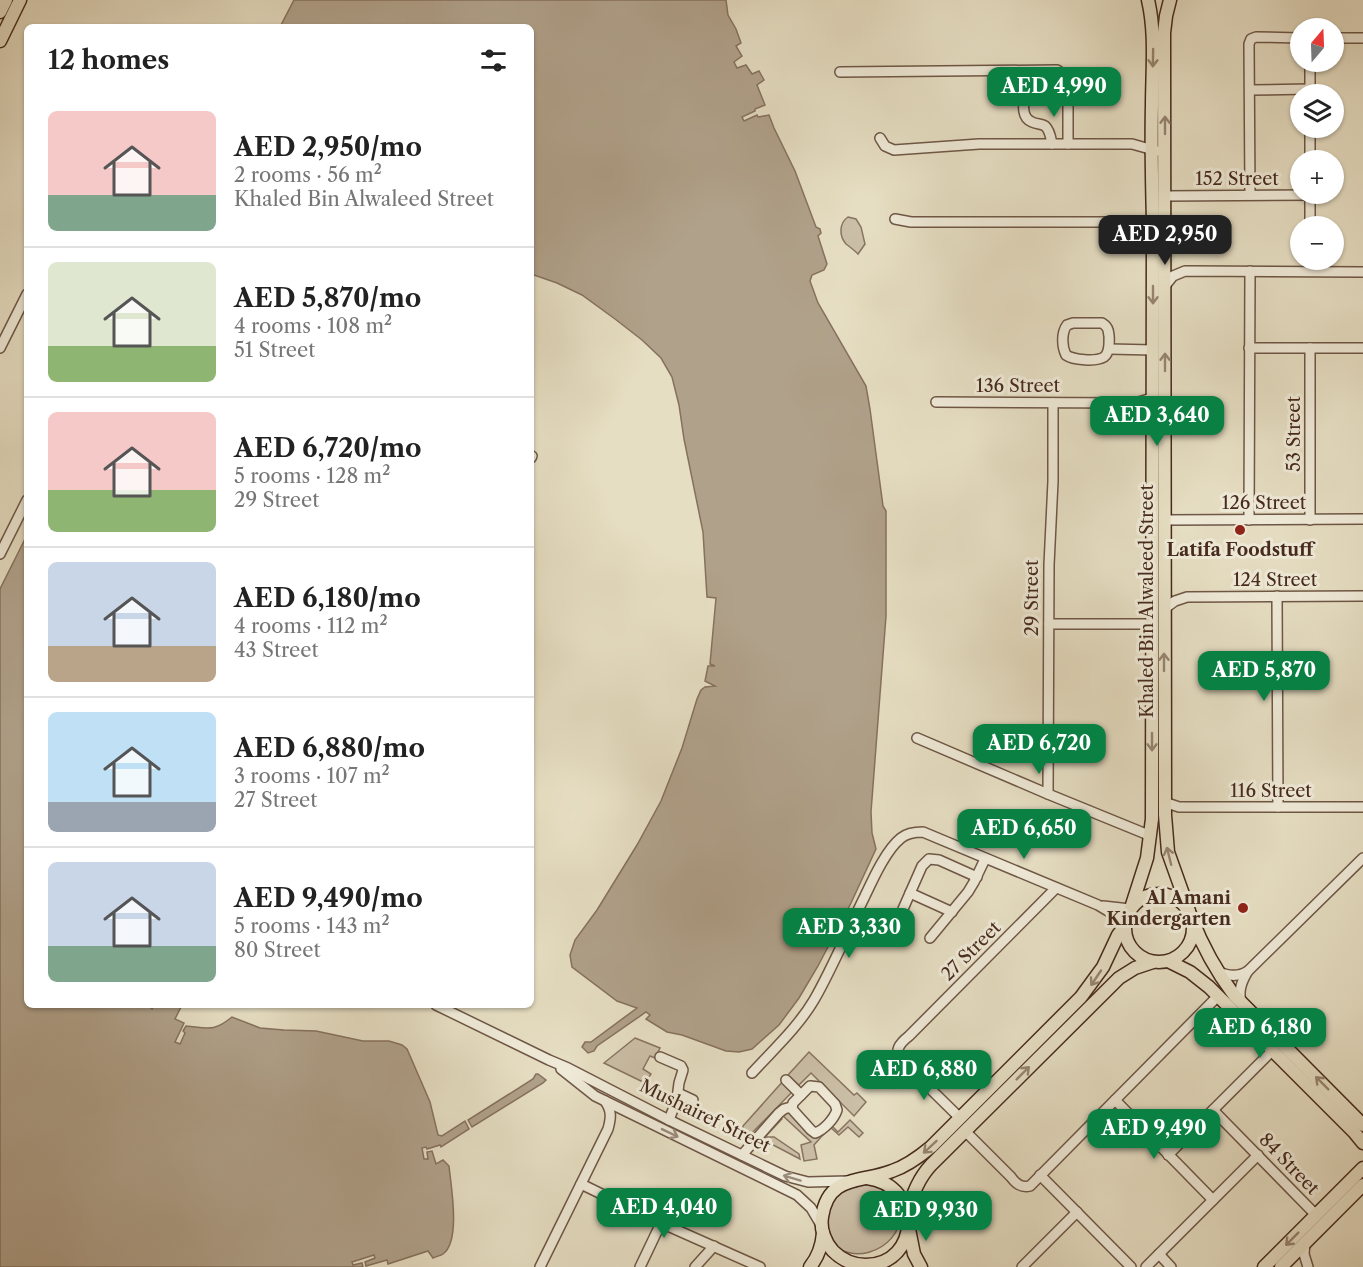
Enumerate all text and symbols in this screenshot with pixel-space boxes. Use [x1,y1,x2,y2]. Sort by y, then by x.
north arrow [1290,18,1344,72]
map controls [1290,18,1344,270]
text: 12 homes [48,44,169,76]
icon: filters [477,44,510,77]
one-way arrow [1147,47,1158,67]
pin: AED 4,990 [985,67,1123,118]
text: AED 4,990 [1001,74,1107,98]
button: layers [1290,84,1344,138]
one-way arrow [1159,115,1171,135]
text: AED 2,950/mo [234,131,422,163]
icon: home [96,135,168,207]
button: + [1290,150,1344,204]
text: 2 rooms · 56 m² [234,163,382,187]
street label: 152 Street [1195,168,1279,190]
text: Khaled Bin Alwaleed Street [234,187,494,211]
pin: AED 2,950 [1096,215,1234,266]
button: − [1290,216,1344,270]
text: AED 2,950 [1113,222,1217,246]
text: AED 5,870/mo [234,282,421,314]
one-way arrow [1147,284,1159,304]
icon: home [96,286,168,358]
text: 4 rooms · 108 m² [234,314,392,338]
text: 51 Street [234,338,315,362]
one-way arrow [1159,352,1171,372]
street label: 136 Street [976,375,1061,397]
pin: AED 3,640 [1088,396,1226,447]
street label: 53 Street [1283,396,1305,472]
text: AED 3,640 [1104,403,1210,427]
text: AED 6,720/mo [234,432,422,464]
icon: home [96,436,168,508]
text: 5 rooms · 128 m² [234,464,390,488]
street label: Khaled Bin Alwaleed Street [1136,483,1158,718]
text: 29 Street [234,488,319,512]
street label: 126 Street [1222,492,1307,514]
marker: Latifa Foodstuff [1233,523,1247,537]
place label: Latifa Foodstuff [1167,539,1316,561]
street label: 29 Street [1021,559,1043,636]
street label: 124 Street [1233,569,1318,591]
text: AED 6,180/mo [234,582,421,614]
icon: home [96,586,168,658]
text: 4 rooms · 112 m² [234,614,388,638]
text: 43 Street [234,638,319,662]
pin: AED 5,870 [1195,651,1333,702]
one-way arrow [1158,652,1170,672]
text: AED 5,870 [1212,658,1316,682]
pin: AED 6,720 [970,724,1108,775]
text: AED 6,720 [987,731,1091,755]
one-way arrow [1146,731,1158,751]
text: AED 6,880/mo [234,732,425,764]
icon: home [96,736,168,808]
text: 3 rooms · 107 m² [234,764,390,788]
street label: 116 Street [1230,780,1312,802]
text: 27 Street [234,788,317,812]
pin: AED 6,650 [955,809,1093,860]
text: AED 6,650 [971,816,1077,840]
one-way arrow [1163,847,1175,866]
text: AED 9,490/mo [234,882,423,914]
icon: home [96,886,168,958]
place label: Al Amani Kindergarten [1107,887,1232,930]
marker: Al Amani Kindergarten [1236,901,1250,915]
pin: AED 3,330 [780,908,918,959]
text: 5 rooms · 143 m² [234,914,390,938]
text: AED 3,330 [797,915,901,939]
street label: 27 Street [937,916,1006,985]
text: 80 Street [234,938,321,962]
one-way arrow [1089,969,1101,986]
pin: AED 6,180 [1191,1008,1329,1059]
text: AED 6,180 [1208,1015,1312,1039]
pin: AED 6,880 [855,1050,993,1101]
text: AED 6,880 [870,1057,978,1081]
one-way arrow [1015,1066,1030,1081]
street label: Mushairef Street [636,1075,775,1157]
one-way arrow [1314,1076,1329,1091]
pin: AED 9,490 [1085,1109,1223,1160]
text: AED 9,490 [1101,1116,1207,1140]
one-way arrow [660,1128,678,1139]
street label: 84 Street [1254,1129,1324,1200]
one-way arrow [923,1140,938,1154]
one-way arrow [783,1172,802,1183]
pin: AED 4,040 [595,1188,733,1239]
pin: AED 9,930 [857,1191,995,1242]
text: AED 4,040 [611,1195,717,1219]
text: AED 9,930 [874,1198,978,1222]
one-way arrow [1285,1232,1299,1247]

